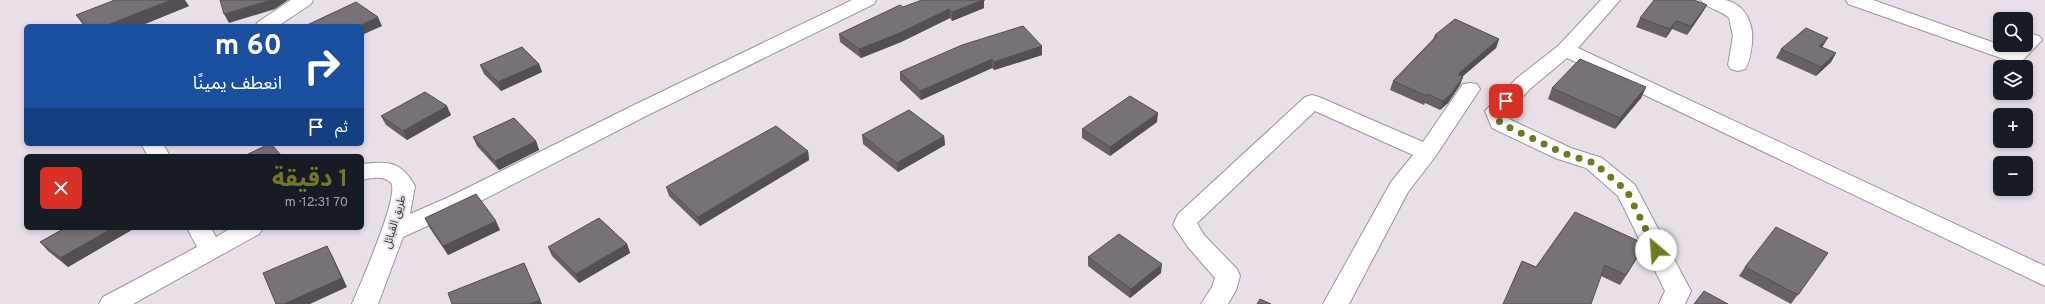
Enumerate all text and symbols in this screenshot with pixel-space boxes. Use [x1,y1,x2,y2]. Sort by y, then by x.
map controls [1993,12,2033,196]
button: search [1993,12,2033,52]
text: 60 m [215,29,282,65]
icon: right [296,40,348,92]
button: layers [1993,60,2033,100]
text: انعطف يمينًا [193,73,282,96]
pin [1489,84,1523,118]
icon: arrive [1495,90,1517,112]
button: + [1993,108,2033,148]
icon: arrive [305,116,327,138]
text: ثم [335,119,348,138]
button: − [1993,156,2033,196]
text: 1 دقيقة [272,165,348,195]
button: close [40,167,82,209]
street label: طريق القبائل [381,194,409,250]
text: 70 m · 12:31 [285,195,348,211]
position arrow [1635,229,1677,271]

